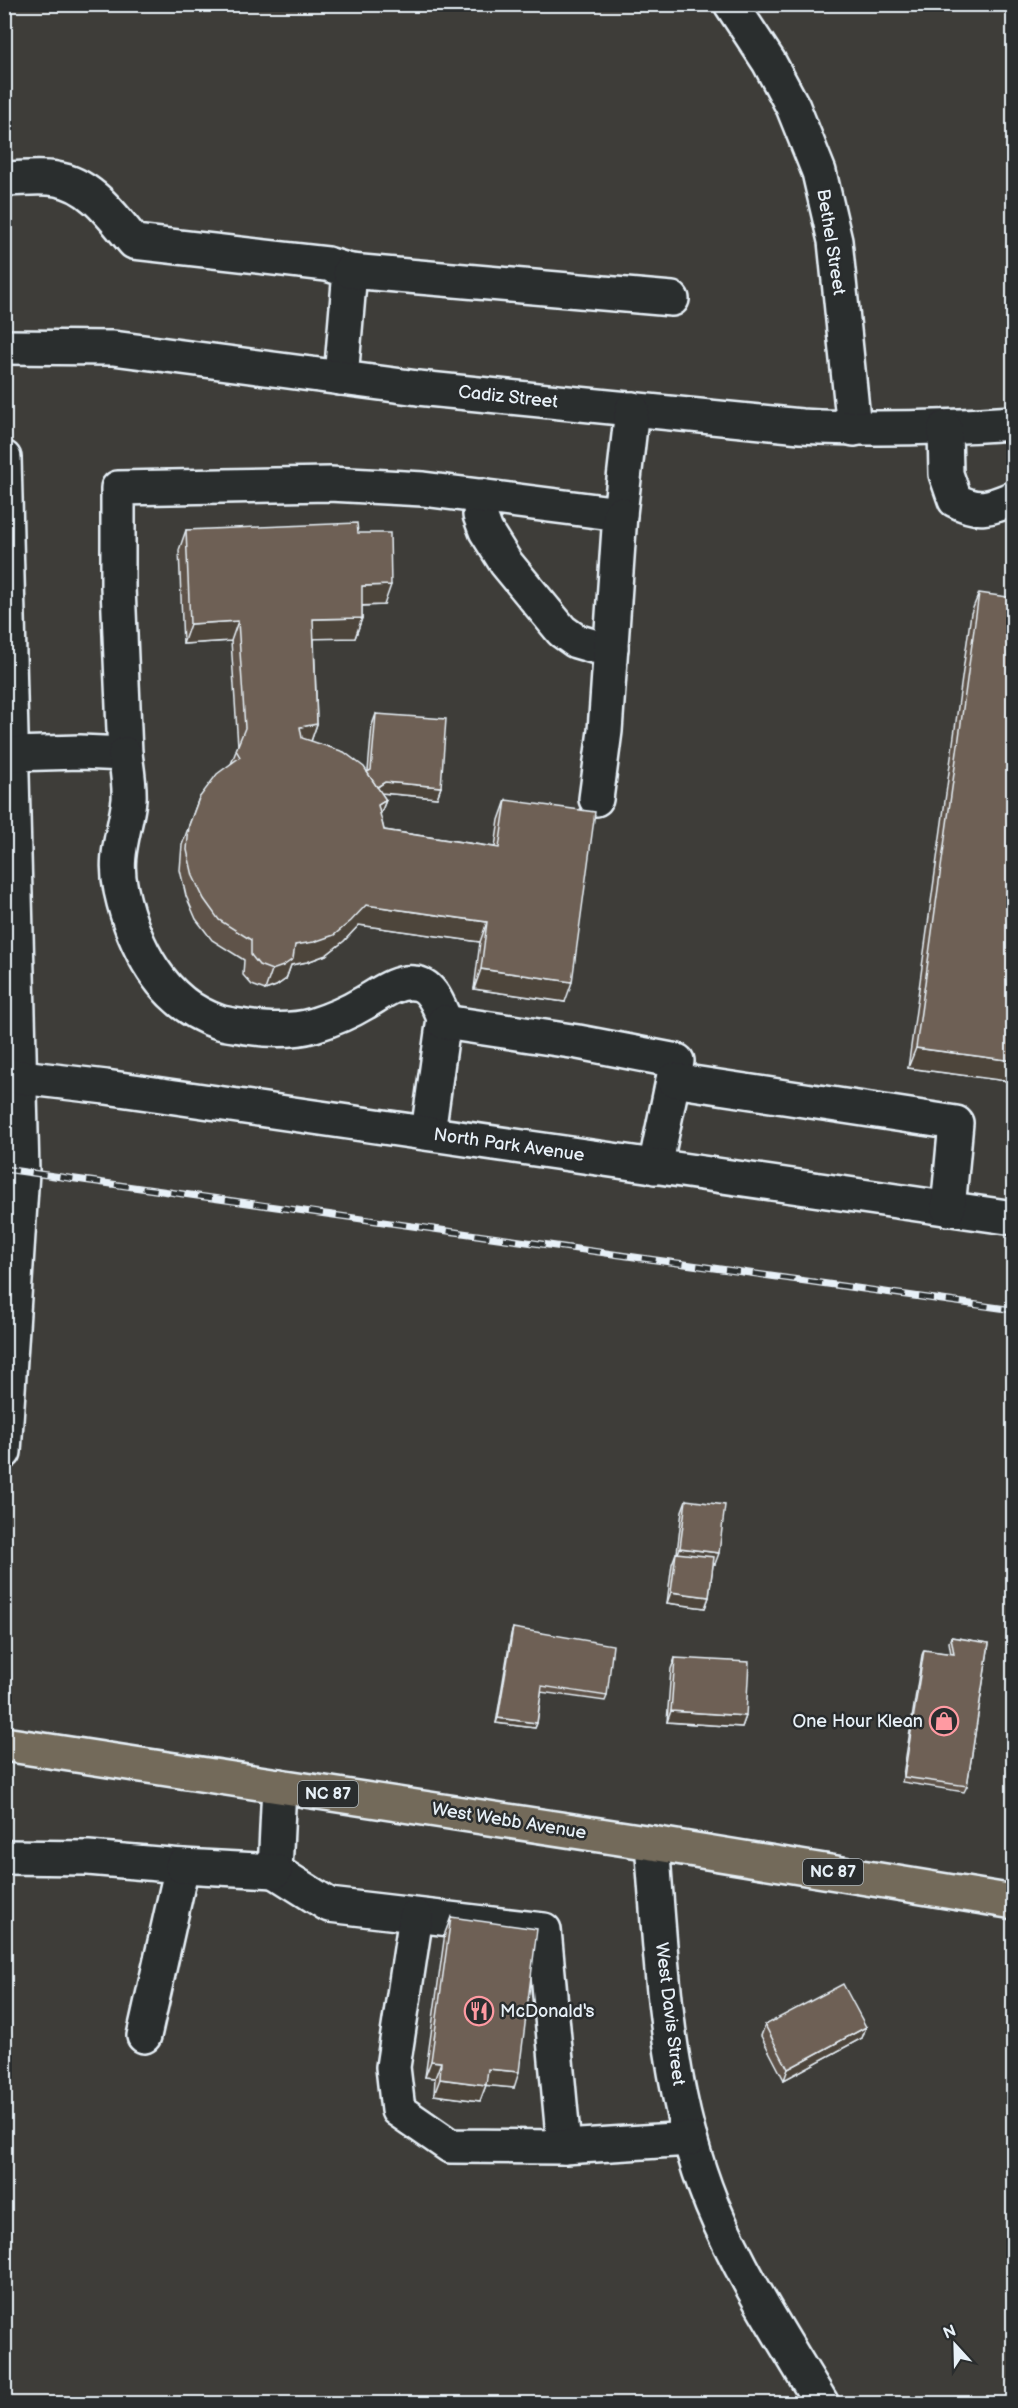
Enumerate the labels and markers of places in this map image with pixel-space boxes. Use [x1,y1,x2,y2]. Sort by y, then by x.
shop icon: One Hour Klean [928,1705,960,1737]
place label: One Hour Klean [793,1711,923,1732]
restaurant icon: McDonald's [463,1995,495,2027]
place label: McDonald's [500,2001,595,2022]

